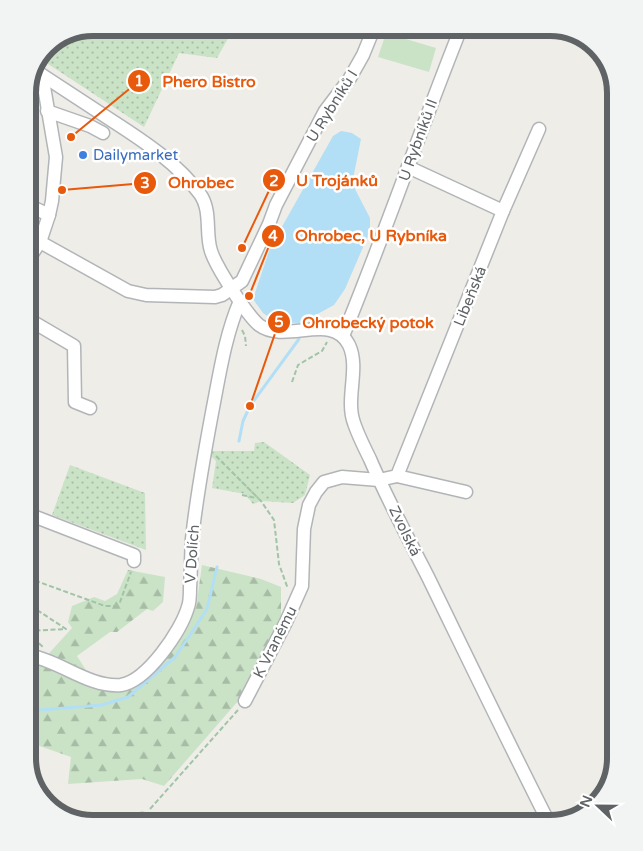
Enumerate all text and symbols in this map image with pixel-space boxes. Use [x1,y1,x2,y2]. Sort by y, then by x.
callout: Phero Bistro [127,66,265,97]
street label: U Rybníků I [303,67,361,145]
text: 1 [134,72,144,90]
text: Phero Bistro [162,72,256,92]
street label: U Rybníků II [395,96,441,184]
place label: Dailymarket [93,146,179,164]
marker: Dailymarket [77,149,89,161]
callout: U Trojánků [261,165,388,196]
callout: Ohrobec [133,167,244,198]
text: U Trojánků [296,171,378,191]
text: 2 [269,172,279,190]
text: Ohrobec [168,173,234,193]
text: 3 [140,174,150,192]
callout: Ohrobec, U Rybníka [261,220,457,251]
text: Ohrobec, U Rybníka [295,226,447,246]
text: 4 [268,227,278,245]
street label: Libeňská [450,263,490,329]
callout: Ohrobecký potok [267,306,443,337]
text: 5 [274,313,284,331]
text: Ohrobecký potok [302,313,434,333]
street label: Zvolská [385,503,425,559]
street label: V Dolích [181,524,203,584]
street label: K Vranému [249,603,301,681]
north arrow [573,781,623,831]
text: N [576,793,596,810]

